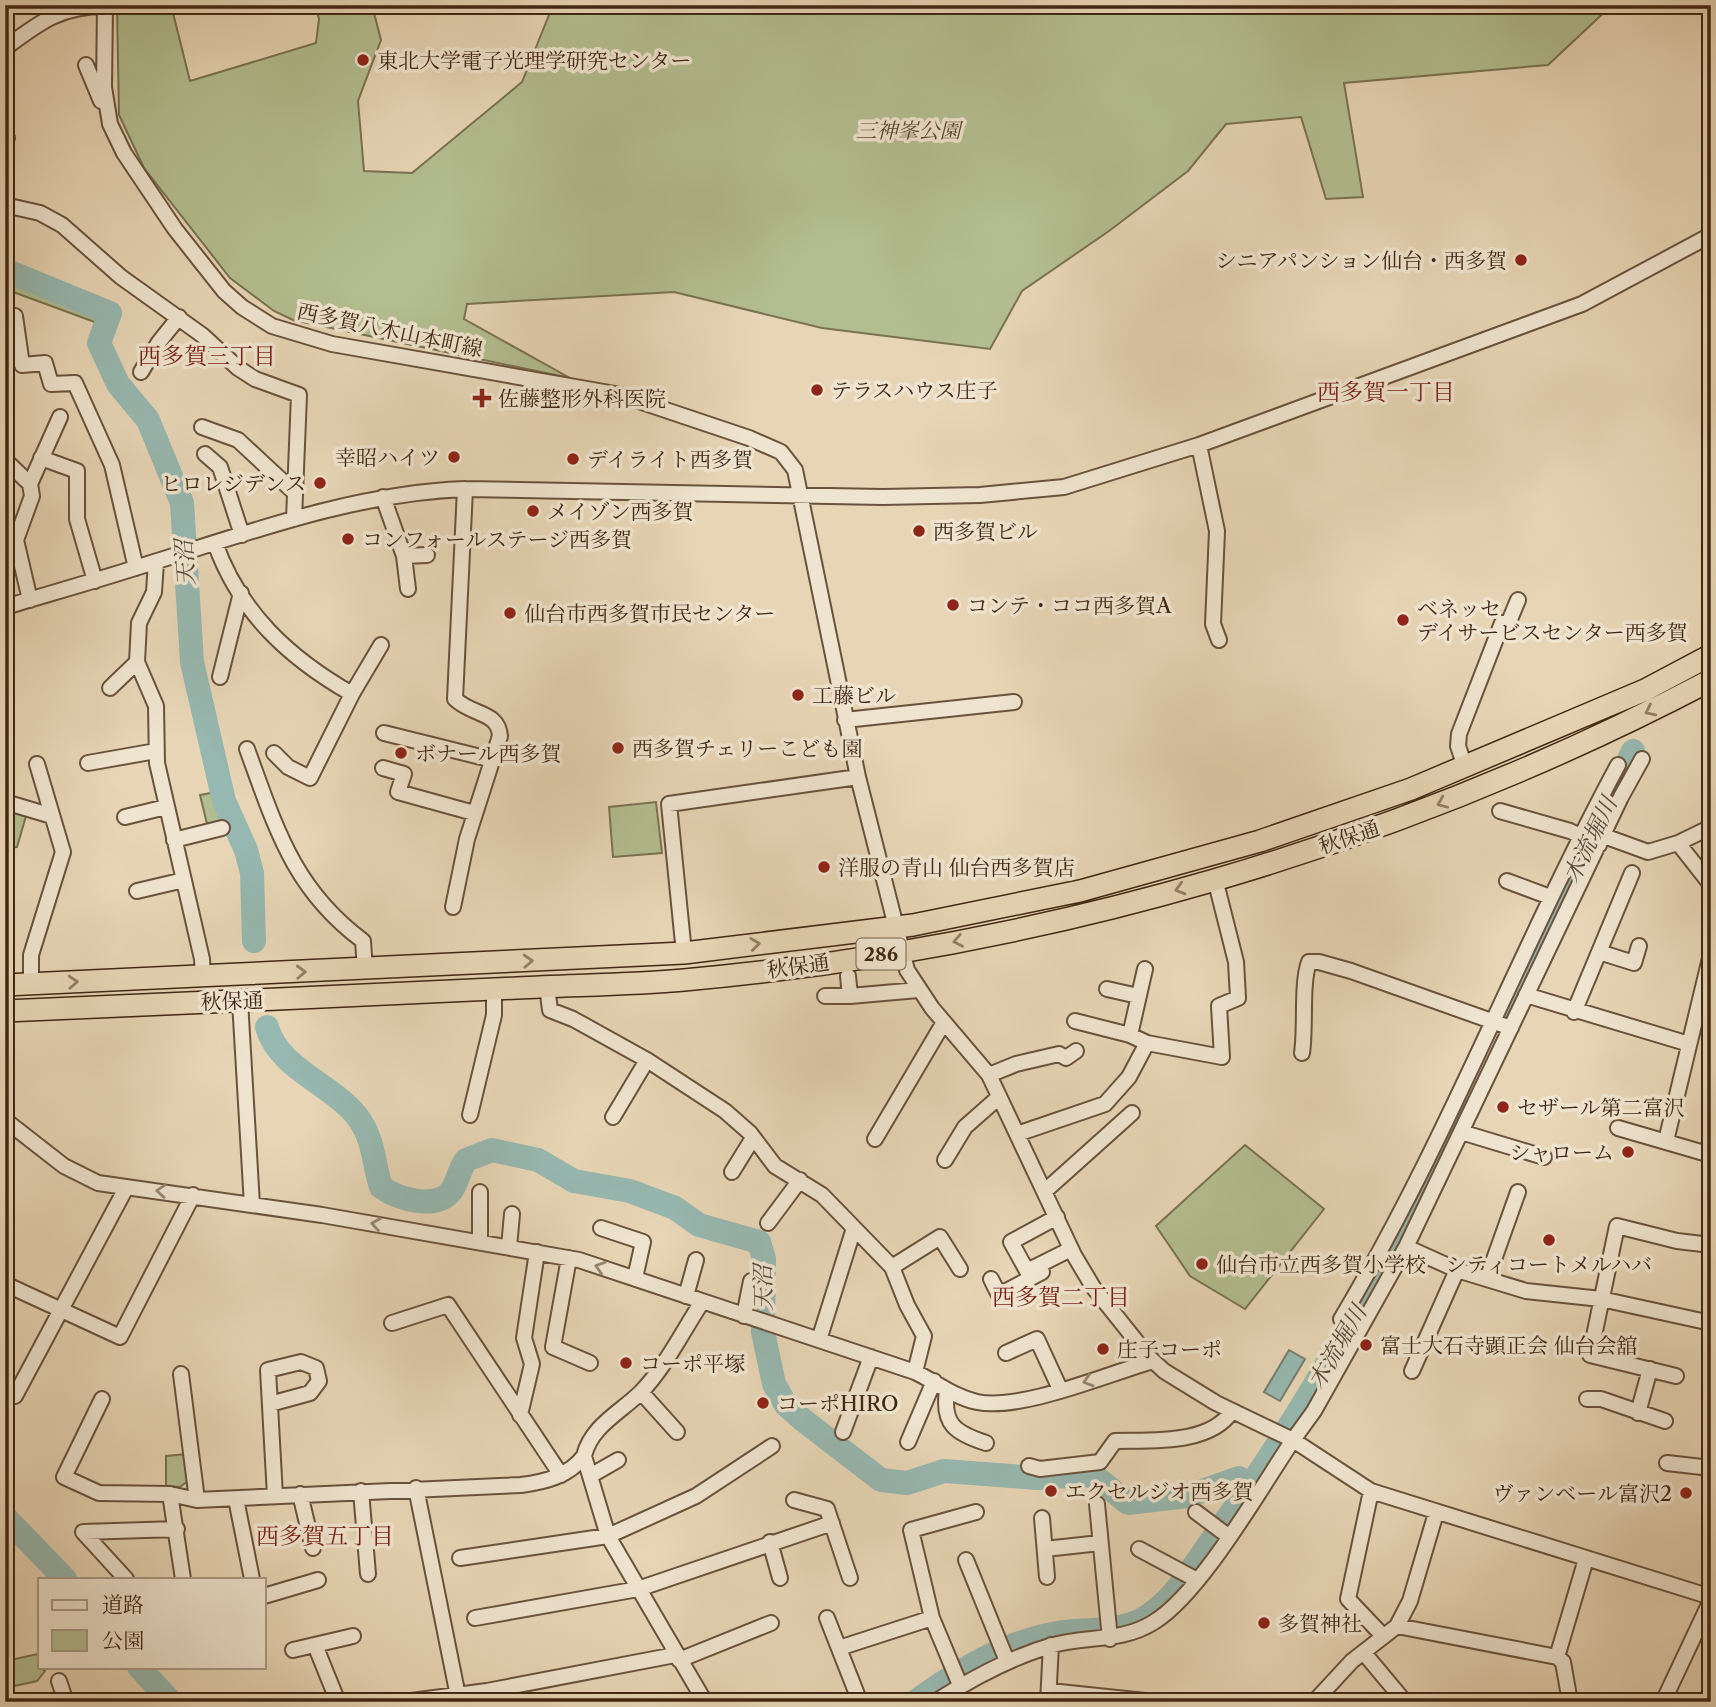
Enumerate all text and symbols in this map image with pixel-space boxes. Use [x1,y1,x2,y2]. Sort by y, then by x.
place label: 東北大学電子光理学研究センター [377,48,691,73]
marker: 東北大学電子光理学研究センター [355,52,371,68]
park label: 三神峯公園 [856,118,963,143]
place label: シニアパンション仙台・西多賀 [1216,248,1507,273]
marker: シニアパンション仙台・西多賀 [1513,252,1529,268]
street label: 西多賀八木山本町線 [295,298,485,362]
district label: 西多賀三丁目 [138,342,276,370]
place label: テラスハウス庄子 [831,378,998,403]
district label: 西多賀一丁目 [1317,378,1455,406]
marker: テラスハウス庄子 [809,382,825,398]
place label: 佐藤整形外科医院 [498,386,666,411]
marker: 佐藤整形外科医院 [472,388,492,408]
place label: 幸昭ハイツ [335,445,440,470]
place label: デイライト西多賀 [587,447,753,472]
marker: 幸昭ハイツ [446,449,462,465]
marker: デイライト西多賀 [565,451,581,467]
place label: ヒロレジデンス [161,471,306,496]
marker: ヒロレジデンス [312,475,328,491]
place label: メイゾン西多賀 [547,499,694,524]
marker: メイゾン西多賀 [525,503,541,519]
place label: 西多賀ビル [933,519,1038,544]
marker: 西多賀ビル [911,523,927,539]
place label: コンフォールステージ西多賀 [362,527,632,552]
marker: コンフォールステージ西多賀 [340,531,356,547]
water label: 天沼 [169,535,201,587]
place label: コンテ・ココ西多賀A [967,593,1172,618]
place label: ベネッセ デイサービスセンター西多賀 [1417,596,1688,645]
marker: コンテ・ココ西多賀A [945,597,961,613]
place label: 仙台市西多賀市民センター [524,601,775,626]
marker: 仙台市西多賀市民センター [502,605,518,621]
marker: ベネッセ デイサービスセンター西多賀 [1395,612,1411,628]
place label: 工藤ビル [812,683,896,708]
marker: 工藤ビル [790,687,806,703]
one-way arrow [1645,703,1657,717]
place label: 西多賀チェリーこども園 [632,736,862,761]
marker: 西多賀チェリーこども園 [610,740,626,756]
place label: ボナール西多賀 [415,741,562,766]
marker: ボナール西多賀 [393,745,409,761]
water label: 木流堀川 [1557,790,1624,887]
one-way arrow [1437,795,1449,809]
street label: 秋保通 [1315,815,1383,859]
place label: 洋服の青山 仙台西多賀店 [838,855,1075,880]
marker: 洋服の青山 仙台西多賀店 [816,859,832,875]
one-way arrow [1174,881,1186,895]
one-way arrow [952,933,964,948]
one-way arrow [749,936,761,951]
road number: 286 [856,938,906,970]
street label: 秋保通 [765,949,831,983]
one-way arrow [523,954,534,969]
one-way arrow [296,965,307,980]
one-way arrow [68,974,79,989]
street label: 秋保通 [200,987,264,1015]
place label: セザール第二富沢 [1517,1095,1685,1120]
marker: セザール第二富沢 [1495,1099,1511,1115]
place label: シャローム [1509,1140,1614,1165]
marker: シャローム [1620,1144,1636,1160]
one-way arrow [155,1183,166,1198]
one-way arrow [370,1217,382,1232]
marker: シティコートメルハバ [1541,1232,1557,1248]
place label: 仙台市立西多賀小学校 [1216,1252,1426,1277]
place label: シティコートメルハバ [1446,1252,1652,1277]
marker: 仙台市立西多賀小学校 [1194,1256,1210,1272]
one-way arrow [594,1261,606,1275]
water label: 天沼 [749,1261,777,1311]
district label: 西多賀二丁目 [992,1283,1130,1311]
water label: 木流堀川 [1302,1298,1374,1394]
place label: 富士大石寺顕正会 仙台会舘 [1380,1333,1638,1358]
place label: 庄子コーポ [1117,1337,1222,1362]
marker: 富士大石寺顕正会 仙台会舘 [1358,1337,1374,1353]
marker: 庄子コーポ [1095,1341,1111,1357]
place label: コーポ平塚 [640,1351,745,1376]
marker: コーポ平塚 [618,1355,634,1371]
one-way arrow [1082,1372,1094,1387]
place label: コーポHIRO [777,1391,899,1416]
marker: コーポHIRO [755,1395,771,1411]
place label: エクセルジオ西多賀 [1065,1479,1253,1504]
place label: ヴァンベール富沢2 [1493,1481,1672,1506]
marker: エクセルジオ西多賀 [1043,1483,1059,1499]
marker: ヴァンベール富沢2 [1678,1485,1694,1501]
district label: 西多賀五丁目 [256,1522,394,1550]
legend [38,1578,266,1668]
text: 道路 [102,1592,144,1617]
place label: 多賀神社 [1278,1611,1362,1636]
marker: 多賀神社 [1256,1615,1272,1631]
text: 公園 [102,1628,144,1653]

